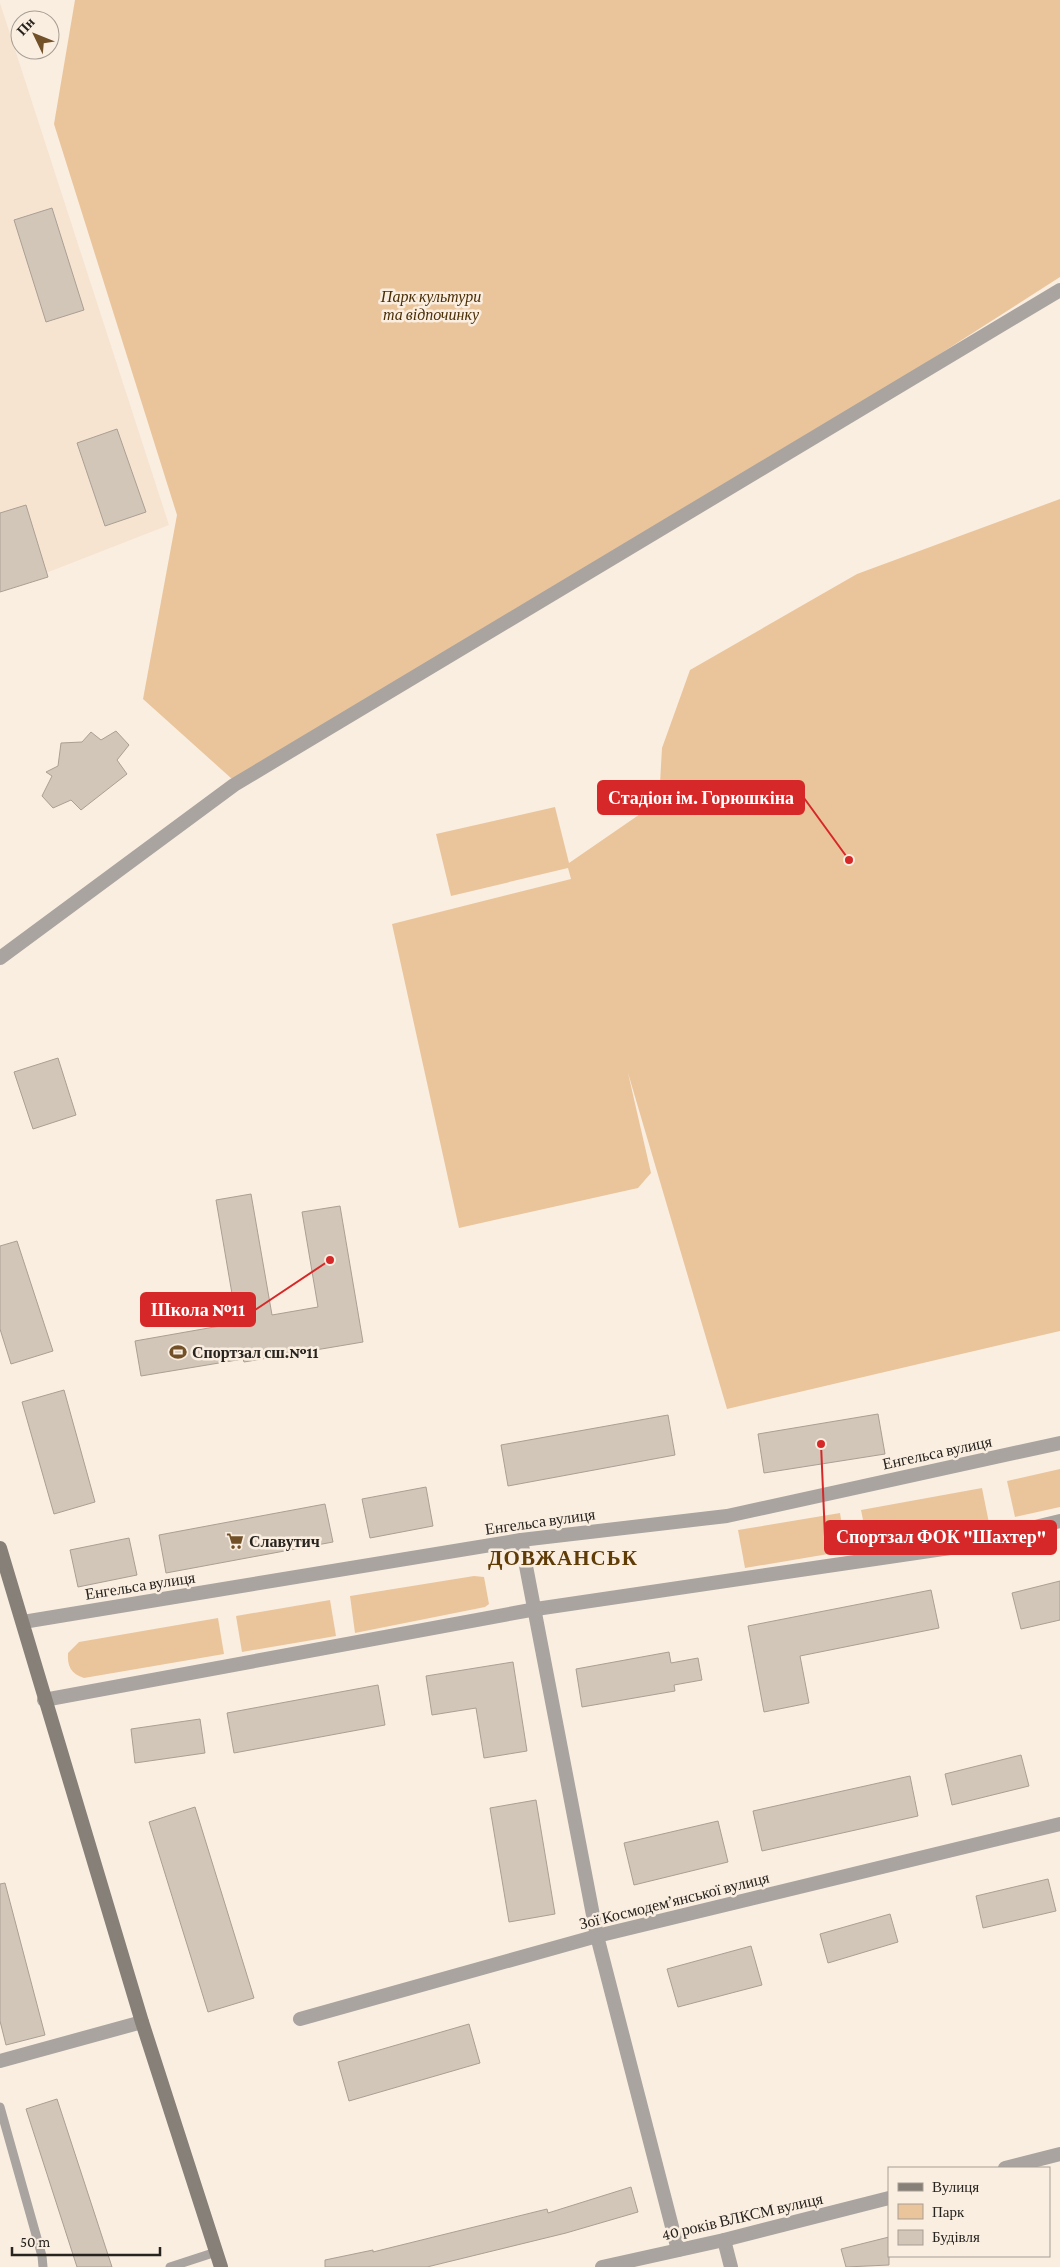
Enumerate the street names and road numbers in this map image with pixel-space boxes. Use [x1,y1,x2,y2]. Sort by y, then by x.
street label: Енгельса вулиця [881,1432,994,1473]
street label: Енгельса вулиця [484,1505,597,1539]
street label: Енгельса вулиця [84,1568,197,1604]
street label: Зої Космодем’янської вулиця [577,1868,772,1933]
street label: 40 років ВЛКСМ вулиця [660,2190,825,2244]

